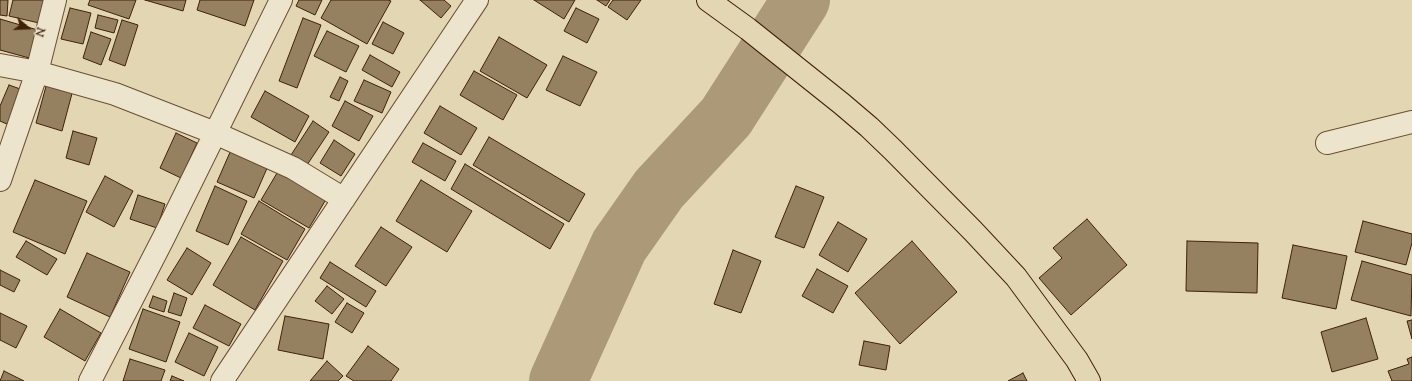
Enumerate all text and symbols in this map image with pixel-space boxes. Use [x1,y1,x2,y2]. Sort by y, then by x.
north arrow [8,8,48,48]
text: N [30,25,48,39]

